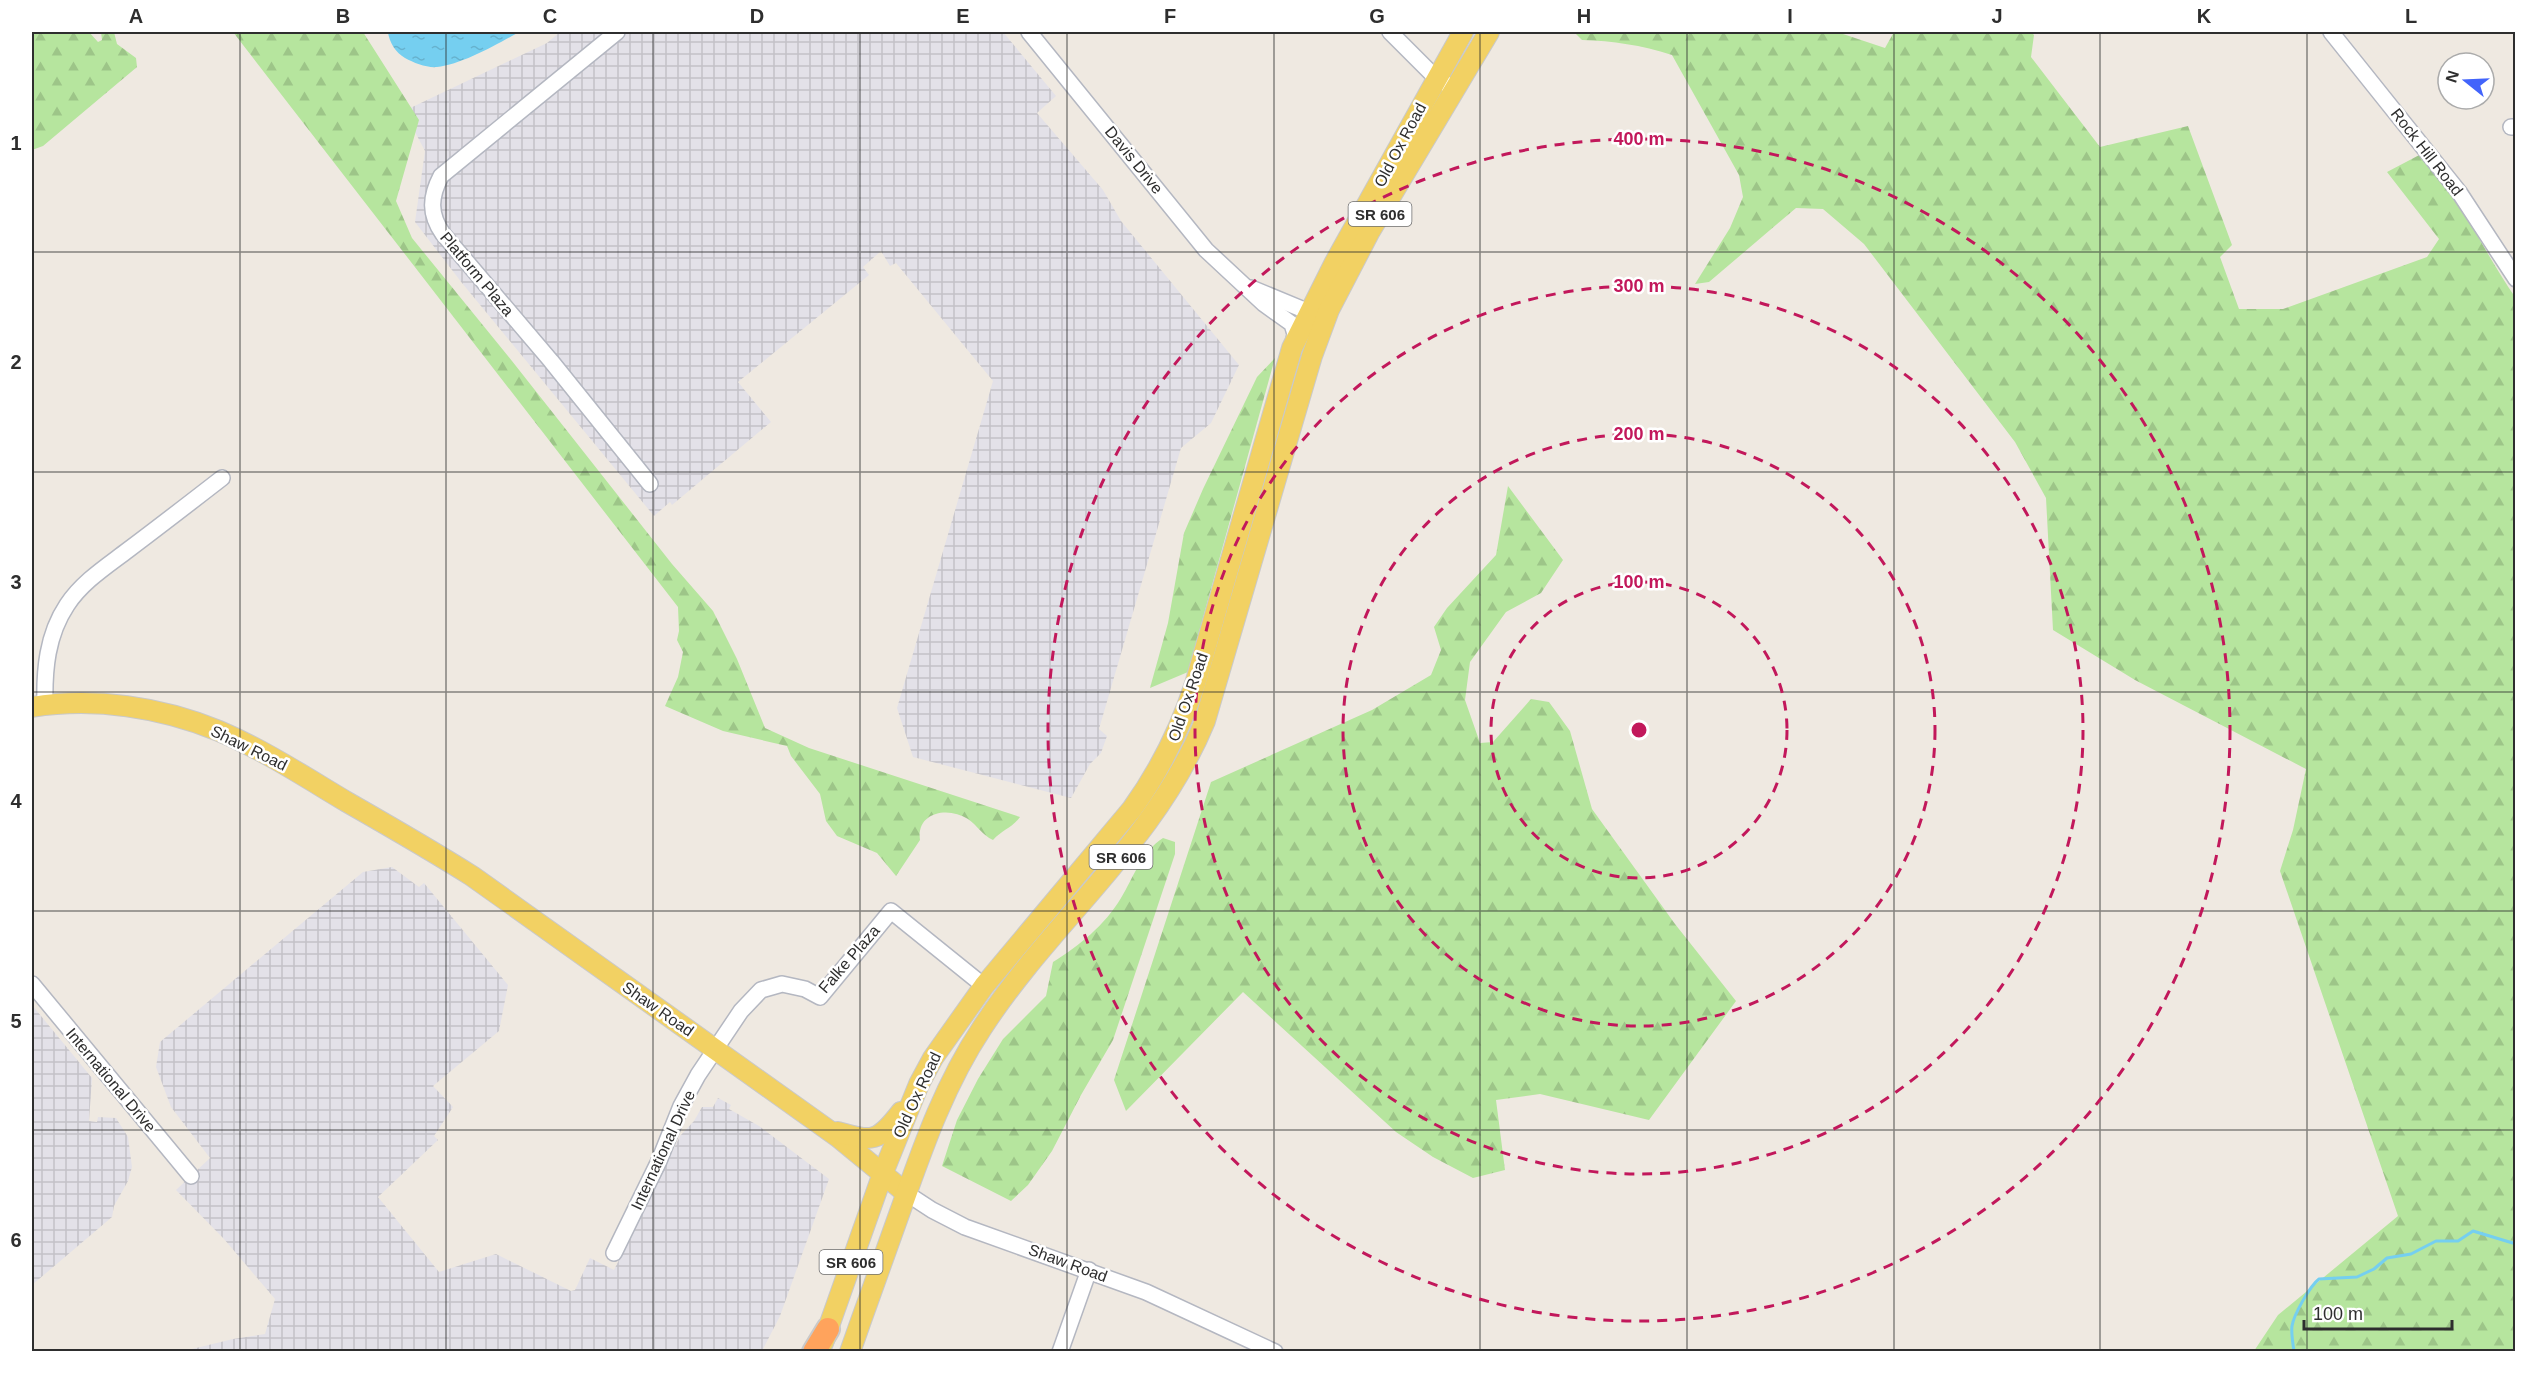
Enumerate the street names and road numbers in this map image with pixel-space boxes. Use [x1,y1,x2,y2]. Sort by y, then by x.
street label: Old Ox Road [1371,100,1429,190]
street label: Rock Hill Road [2388,105,2466,199]
street label: Davis Drive [1102,123,1166,197]
road number: SR 606 [1348,202,1412,226]
street label: Platform Plaza [437,229,517,319]
street label: Old Ox Road [1165,651,1211,743]
street label: Shaw Road [208,722,290,774]
road number: SR 606 [1090,845,1152,869]
street label: Falke Plaza [815,922,883,996]
street label: Shaw Road [619,978,697,1040]
street label: International Drive [63,1025,159,1135]
street label: Old Ox Road [890,1049,944,1141]
street label: International Drive [628,1087,698,1212]
street label: Shaw Road [1026,1241,1110,1285]
road number: SR 606 [820,1250,882,1274]

